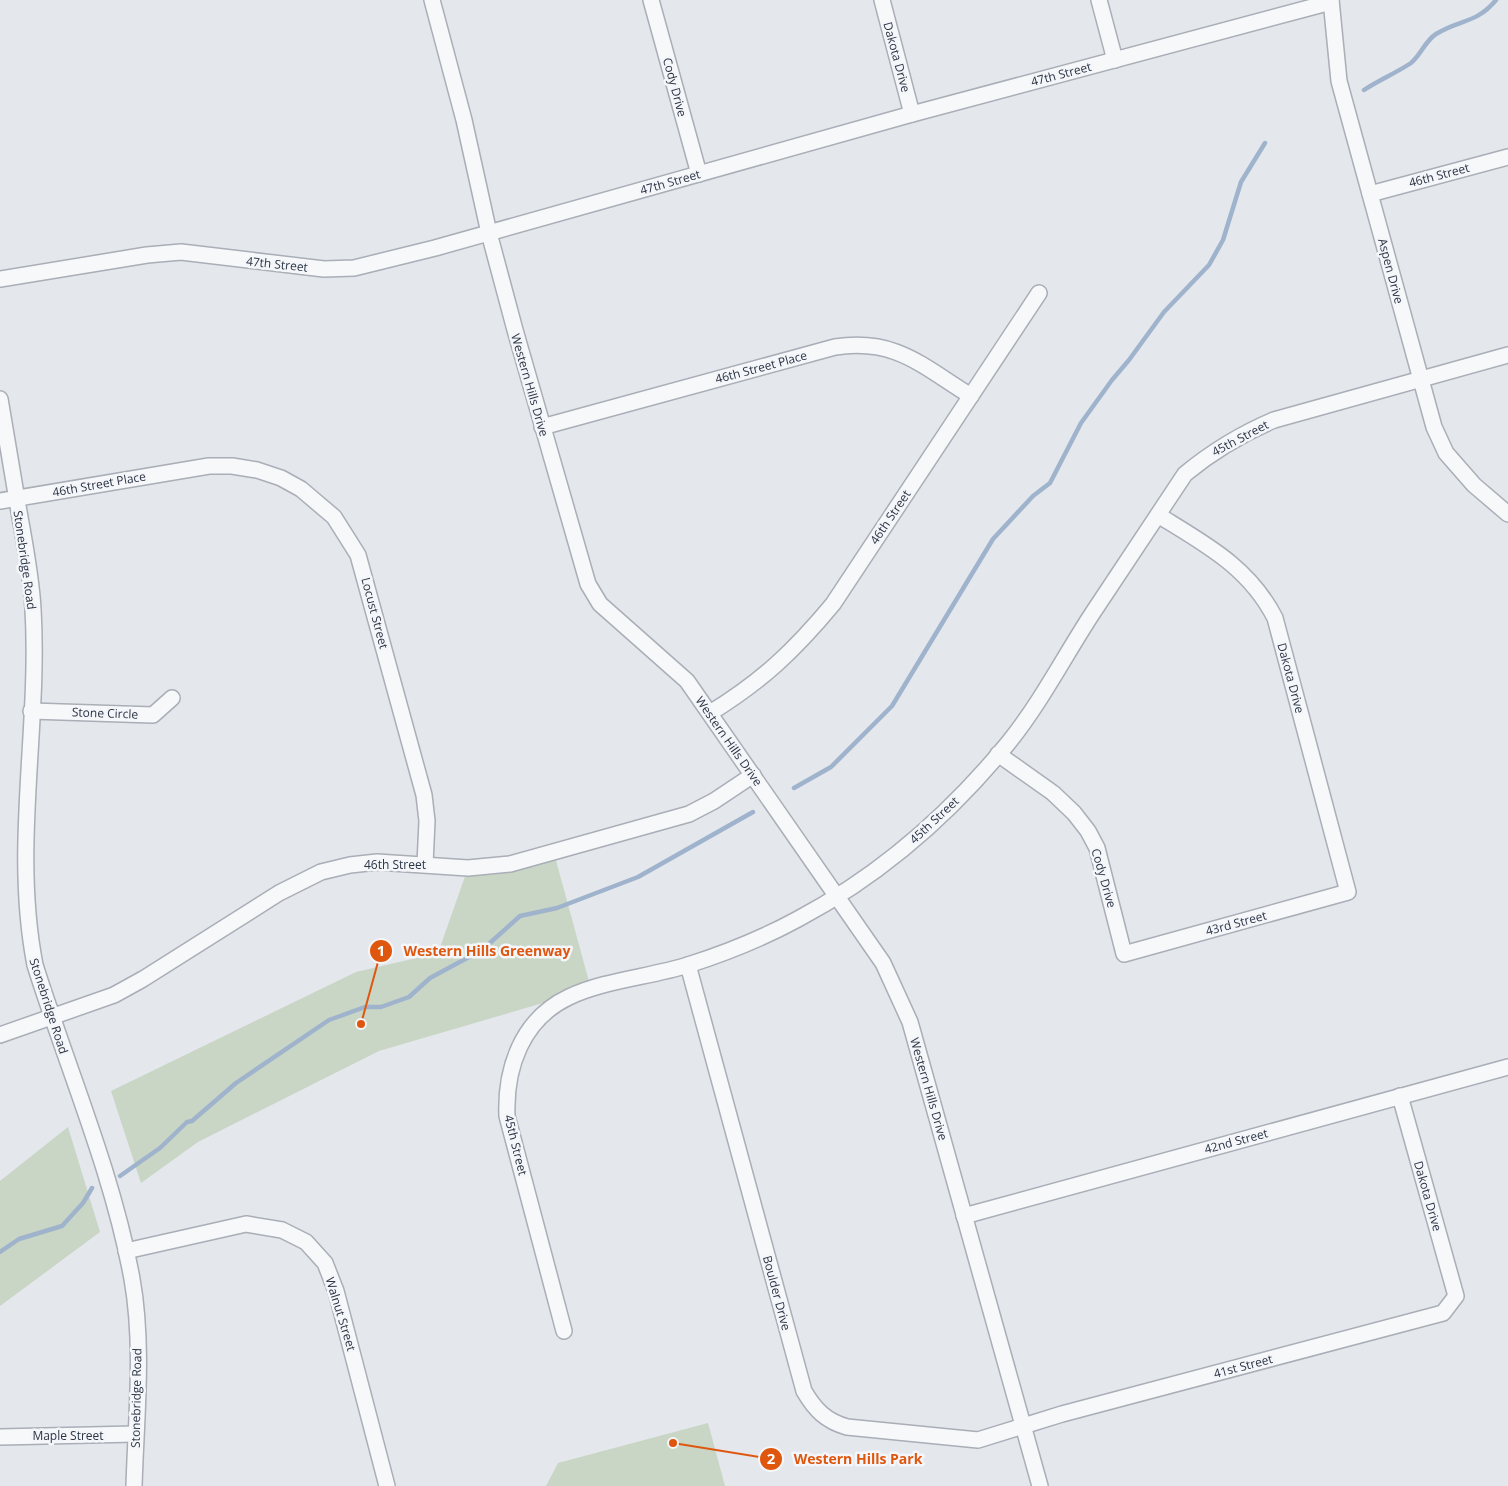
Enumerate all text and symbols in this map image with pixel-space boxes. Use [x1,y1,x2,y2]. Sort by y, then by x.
street label: Dakota Drive [879,20,915,94]
street label: Cody Drive [659,56,691,119]
street label: 47th Street [1029,58,1093,90]
street label: 46th Street [1407,159,1471,191]
street label: 47th Street [638,165,702,199]
street label: Aspen Drive [1374,236,1408,306]
street label: 47th Street [245,252,309,276]
street label: Western Hills Drive [507,332,553,439]
street label: 46th Street Place [713,346,809,387]
street label: 45th Street [1209,416,1271,460]
street label: 46th Street Place [51,467,147,501]
street label: 46th Street [866,487,914,547]
street label: Stonebridge Road [10,509,40,611]
street label: Locust Street [357,575,393,651]
street label: Dakota Drive [1273,641,1309,715]
street label: Western Hills Drive [692,693,767,790]
street label: Stone Circle [72,703,139,723]
street label: 45th Street [906,793,962,847]
street label: Cody Drive [1087,847,1121,910]
street label: 46th Street [364,856,426,873]
street label: 43rd Street [1204,907,1268,939]
callout: Western Hills Greenway [369,936,581,965]
text: 1 [377,940,385,960]
text: Western Hills Greenway [403,941,571,960]
street label: Stonebridge Road [25,956,73,1056]
street label: Western Hills Drive [906,1036,952,1143]
street label: 45th Street [500,1113,532,1177]
street label: 42nd Street [1202,1124,1270,1158]
street label: Dakota Drive [1410,1159,1446,1233]
street label: Boulder Drive [759,1254,795,1333]
street label: Walnut Street [322,1275,360,1353]
street label: Stonebridge Road [127,1348,145,1448]
street label: 41st Street [1212,1350,1274,1382]
street label: Maple Street [32,1427,104,1444]
callout: Western Hills Park [759,1445,932,1474]
text: 2 [767,1448,776,1468]
text: Western Hills Park [794,1449,923,1468]

